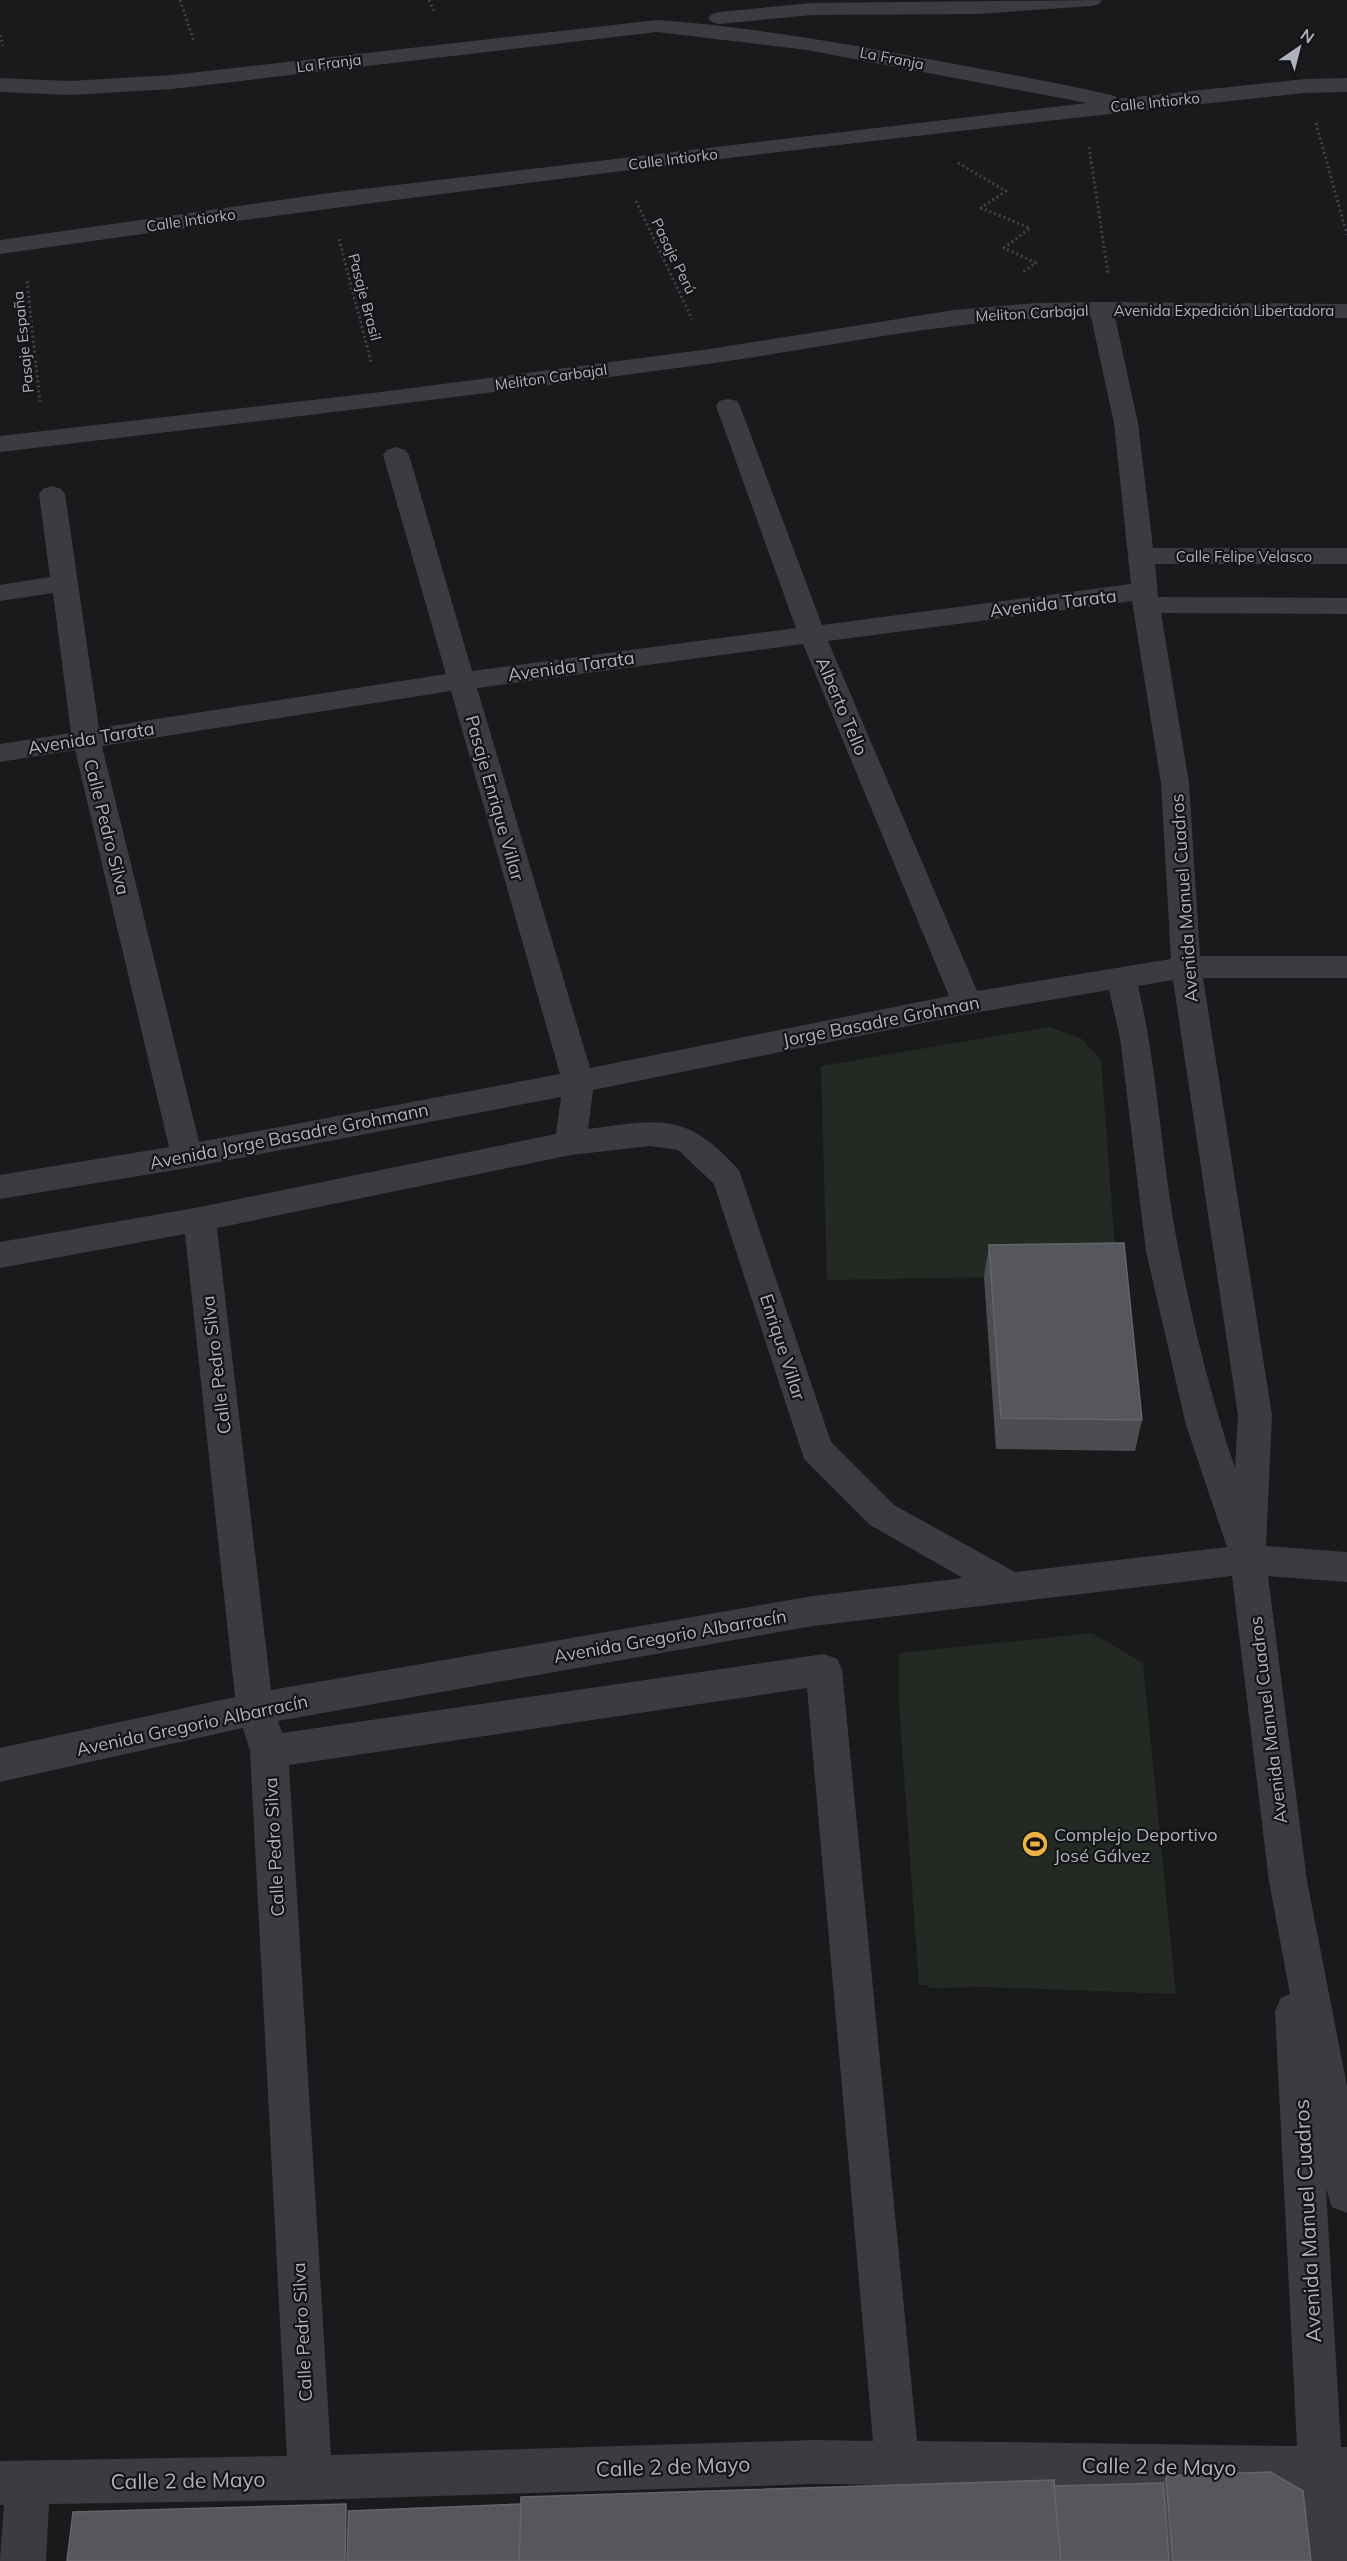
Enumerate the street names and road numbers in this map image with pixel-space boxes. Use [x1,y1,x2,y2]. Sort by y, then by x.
street label: La Franja [858,42,926,74]
street label: La Franja [296,50,362,76]
street label: Calle Intiorko [1109,88,1201,116]
street label: Calle Intiorko [627,144,719,174]
street label: Calle Intiorko [145,204,237,236]
street label: Pasaje Perú [647,215,701,297]
street label: Pasaje Brasil [344,251,386,343]
street label: Pasaje España [8,290,38,394]
street label: Meliton Carbajal [975,301,1089,325]
street label: Avenida Expedición Libertadora [1114,301,1334,320]
street label: Meliton Carbajal [494,360,608,394]
street label: Calle Felipe Velasco [1176,547,1312,566]
street label: Avenida Tarata [988,584,1118,622]
street label: Avenida Tarata [506,646,636,686]
street label: Alberto Tello [811,653,873,759]
street label: Pasaje Enrique Villar [460,713,530,884]
street label: Avenida Tarata [26,717,156,759]
street label: Calle Pedro Silva [79,757,135,897]
street label: Avenida Manuel Cuadros [1165,793,1203,1003]
street label: Jorge Basadre Grohman [781,991,981,1051]
street label: Avenida Jorge Basadre Grohmann [148,1098,430,1174]
street label: Enrique Villar [755,1291,811,1403]
street label: Calle Pedro Silva [196,1295,236,1435]
street label: Avenida Gregorio Albarracín [552,1604,788,1668]
street label: Avenida Manuel Cuadros [1244,1615,1292,1825]
street label: Avenida Gregorio Albarracín [74,1689,310,1761]
street label: Calle Pedro Silva [259,1777,289,1917]
street label: Avenida Manuel Cuadros [1288,2099,1326,2343]
street label: Calle Pedro Silva [287,2262,317,2402]
street label: Calle 2 de Mayo [595,2450,751,2482]
street label: Calle 2 de Mayo [1081,2452,1237,2480]
street label: Calle 2 de Mayo [110,2466,266,2494]

